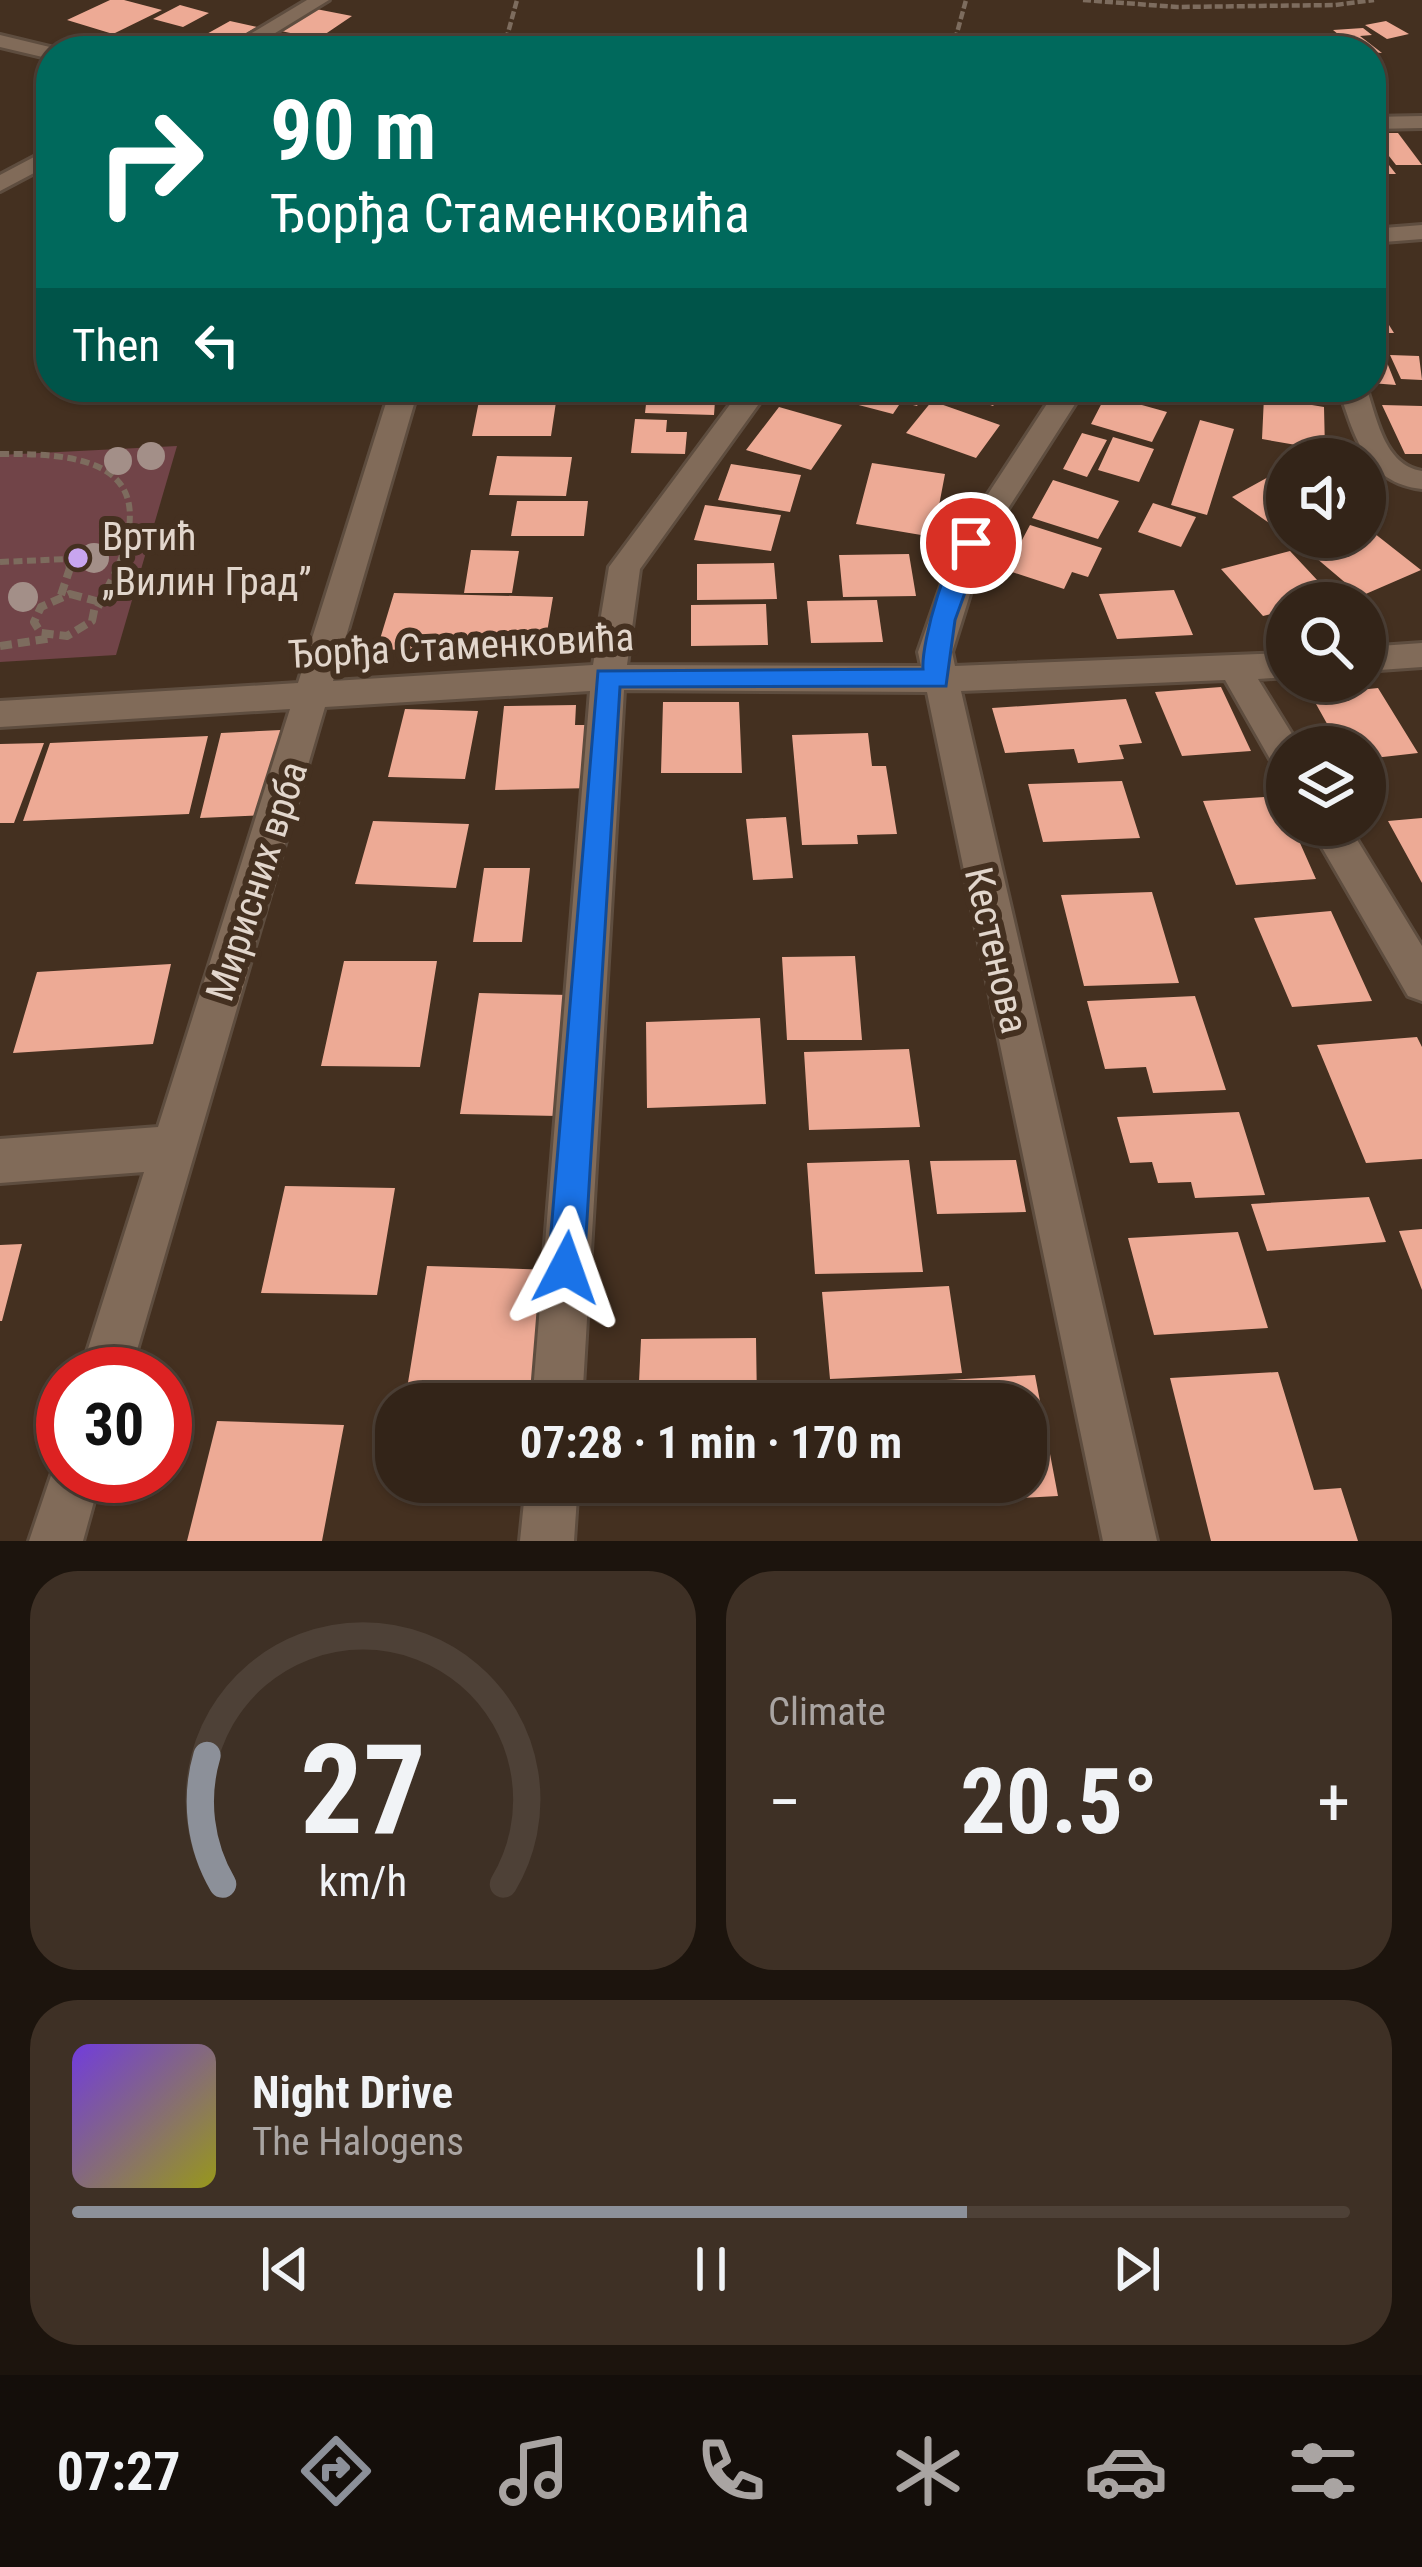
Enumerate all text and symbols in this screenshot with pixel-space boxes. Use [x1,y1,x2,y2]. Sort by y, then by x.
text: 90 m [270,81,437,180]
icon: right [72,84,228,240]
text: Ђорђа Стаменковића [270,182,750,245]
icon: left [184,312,250,378]
text: Then [72,319,160,372]
map controls [1266,438,1386,846]
button: sound [1266,438,1386,558]
pin [920,492,1022,594]
icon: arrive [938,510,1004,576]
place label: Вртић „Вилин Град” [102,514,312,605]
marker: Вртић „Вилин Град” [65,545,91,571]
button: search [1266,582,1386,702]
street label: Ђорђа Стаменковића [287,614,635,678]
button: layers [1266,726,1386,846]
street label: Мирисних врба [197,756,317,1007]
street label: Кестенова [955,863,1037,1038]
position arrow [503,1205,629,1331]
speed limit sign: 30 [36,1347,192,1503]
text: 07:28 · 1 min · 170 m [520,1416,902,1469]
text: Climate [768,1689,886,1735]
text: 27 [300,1717,426,1863]
text: 20.5° [960,1750,1158,1855]
text: − [768,1764,801,1841]
text: + [1317,1764,1350,1841]
text: km/h [319,1855,407,1905]
text: Night Drive [252,2066,453,2119]
text: The Halogens [252,2119,464,2165]
icon: previous [252,2236,318,2302]
icon: pause [678,2236,744,2302]
icon: next [1104,2236,1170,2302]
icon: directions [294,2429,378,2513]
icon: music [492,2429,576,2513]
icon: phone [689,2429,773,2513]
icon: climate [886,2429,970,2513]
icon: car [1084,2429,1168,2513]
icon: filters [1281,2429,1365,2513]
text: 07:27 [57,2440,181,2503]

